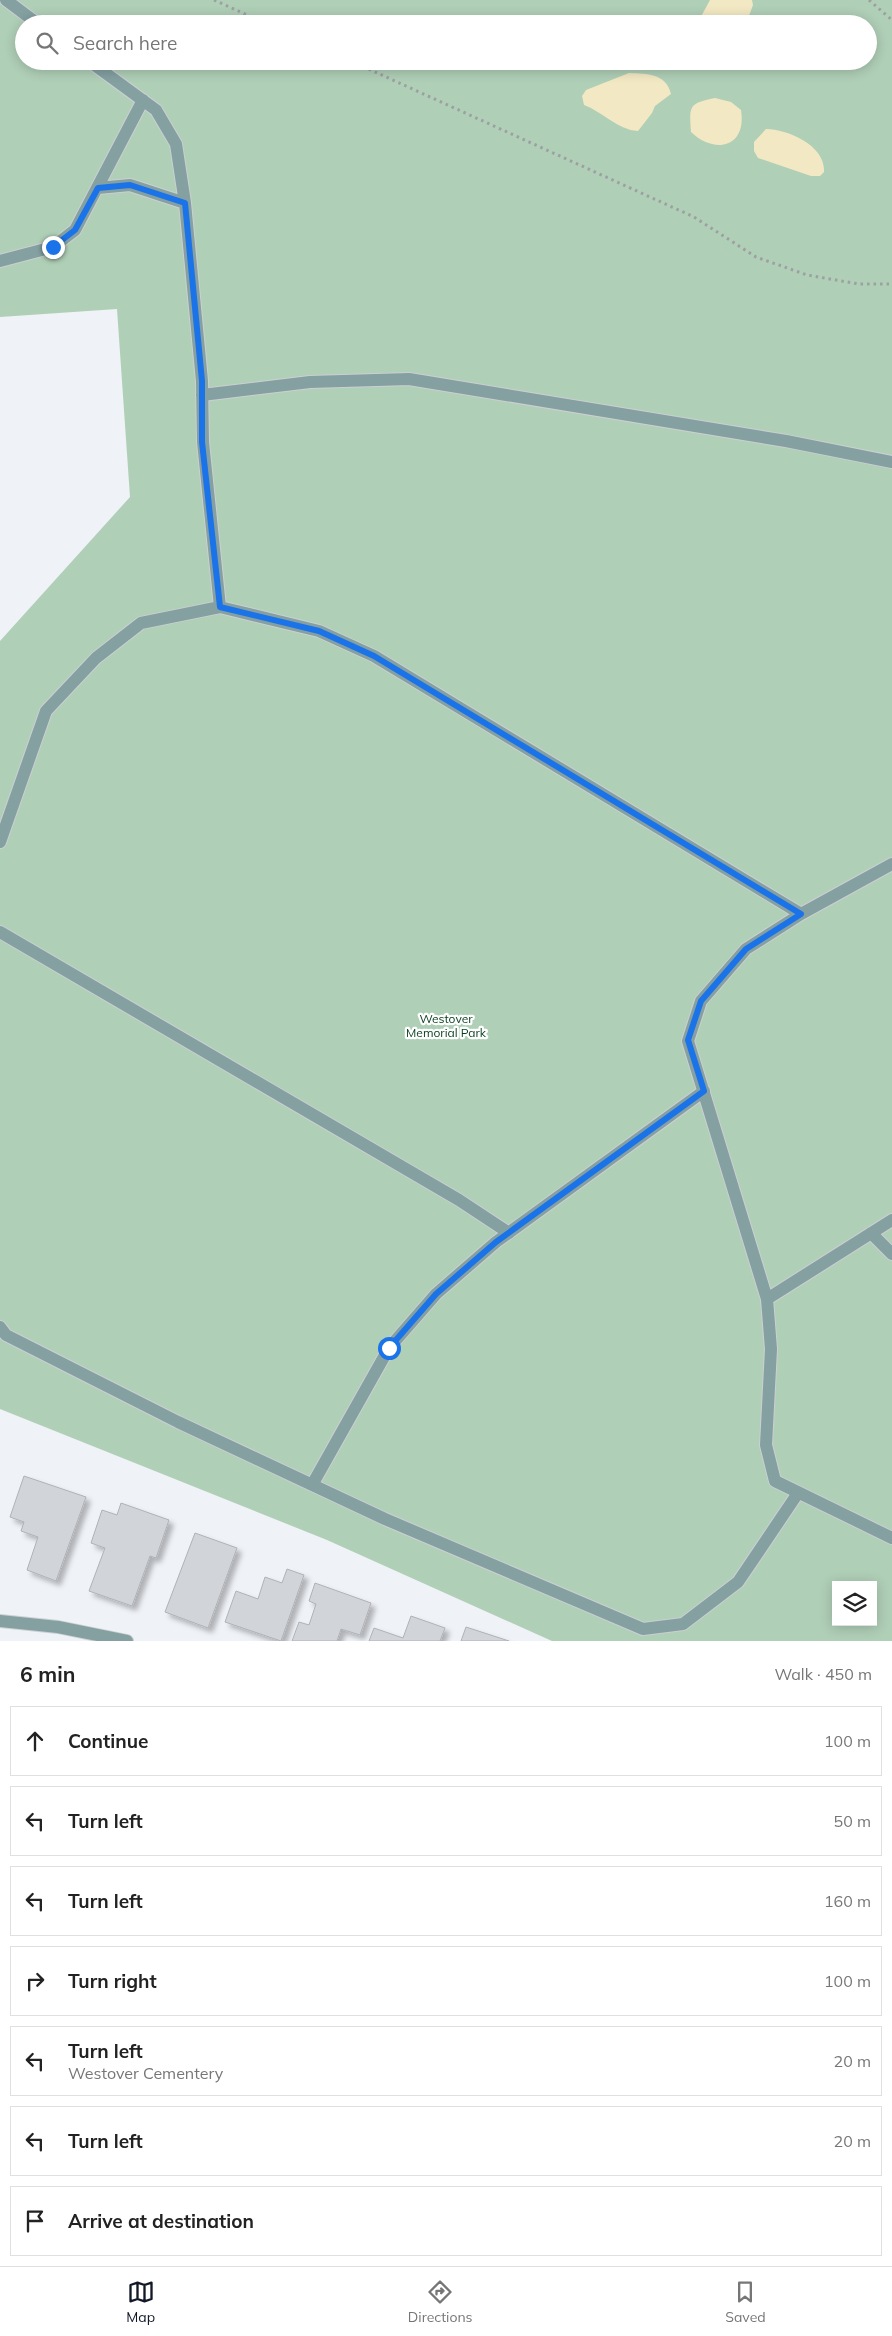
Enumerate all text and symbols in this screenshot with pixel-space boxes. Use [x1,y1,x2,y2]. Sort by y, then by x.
search box [15,15,877,70]
icon: search [33,29,61,57]
text: Search here [73,31,177,55]
route end [42,236,65,259]
park label: Westover Memorial Park [406,1011,487,1040]
route start [378,1337,401,1360]
map controls [832,1581,877,1626]
button: layers [832,1581,877,1626]
text: 6 min [20,1661,75,1687]
text: Walk · 450 m [774,1664,872,1684]
icon: ahead [21,1727,49,1755]
text: Continue [68,1729,148,1753]
text: 100 m [824,1731,871,1751]
icon: left [21,1807,49,1835]
text: Turn left [68,1809,143,1833]
text: 50 m [834,1811,871,1831]
icon: left [21,1887,49,1915]
text: Turn left [68,1889,143,1913]
text: 160 m [824,1891,871,1911]
icon: right [21,1967,49,1995]
text: Turn right [68,1969,157,1993]
text: 100 m [824,1971,871,1991]
text: Turn left [68,2039,143,2063]
icon: left [21,2047,49,2075]
text: 20 m [834,2051,871,2071]
text: Westover Cementery [68,2063,223,2083]
icon: left [21,2127,49,2155]
text: Turn left [68,2129,143,2153]
text: 20 m [834,2131,871,2151]
icon: arrive [21,2207,49,2235]
text: Arrive at destination [68,2209,254,2233]
tab: Map [126,2278,155,2326]
tab: Directions [408,2278,473,2326]
tab: Saved [725,2278,766,2326]

